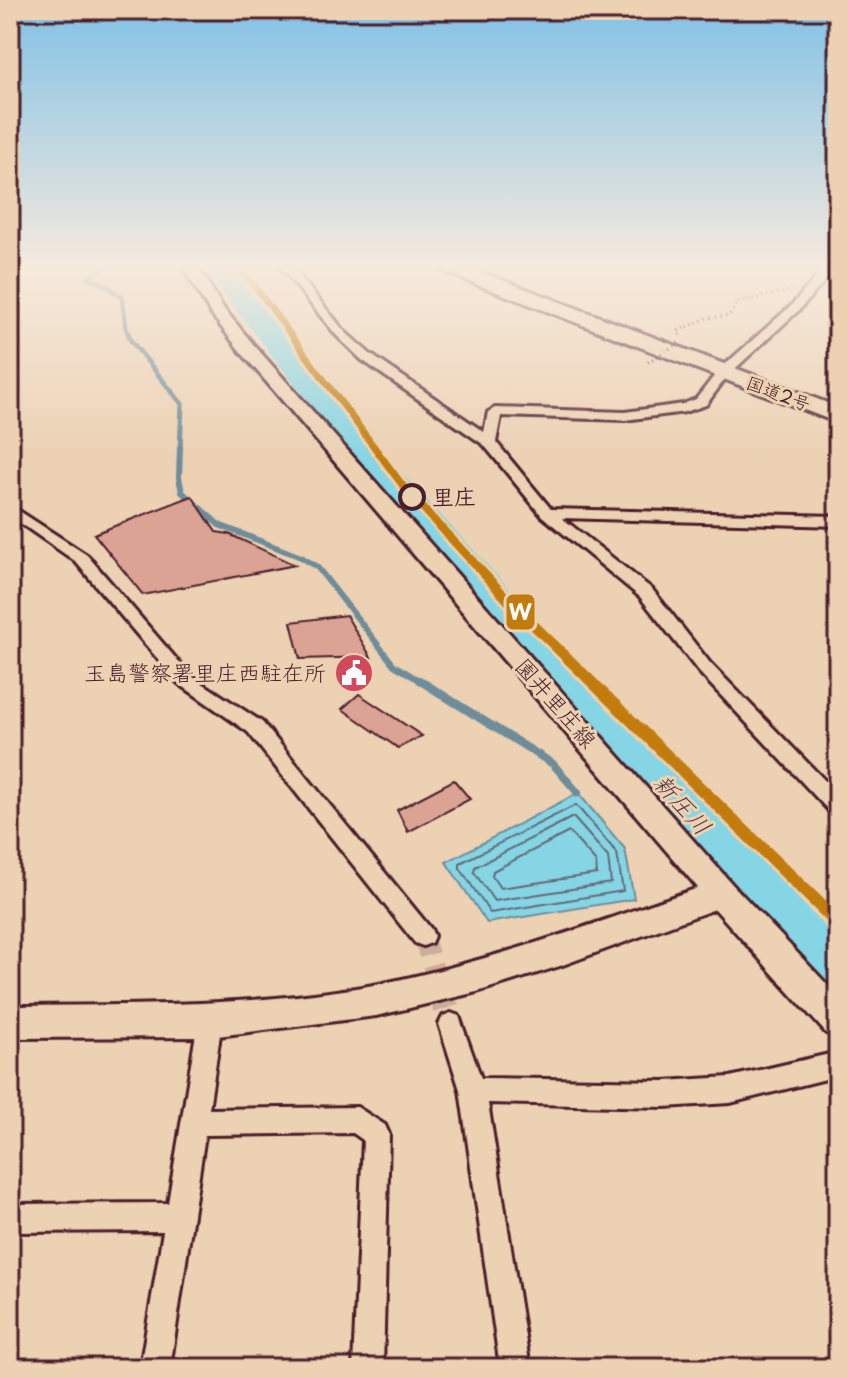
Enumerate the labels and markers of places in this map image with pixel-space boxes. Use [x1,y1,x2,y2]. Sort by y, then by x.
place label: 里庄 [432,479,476,512]
marker: 里庄 [399,484,425,510]
public building icon: 玉島警察署里庄西駐在所 [333,652,375,694]
place label: 玉島警察署里庄西駐在所 [84,655,326,688]

